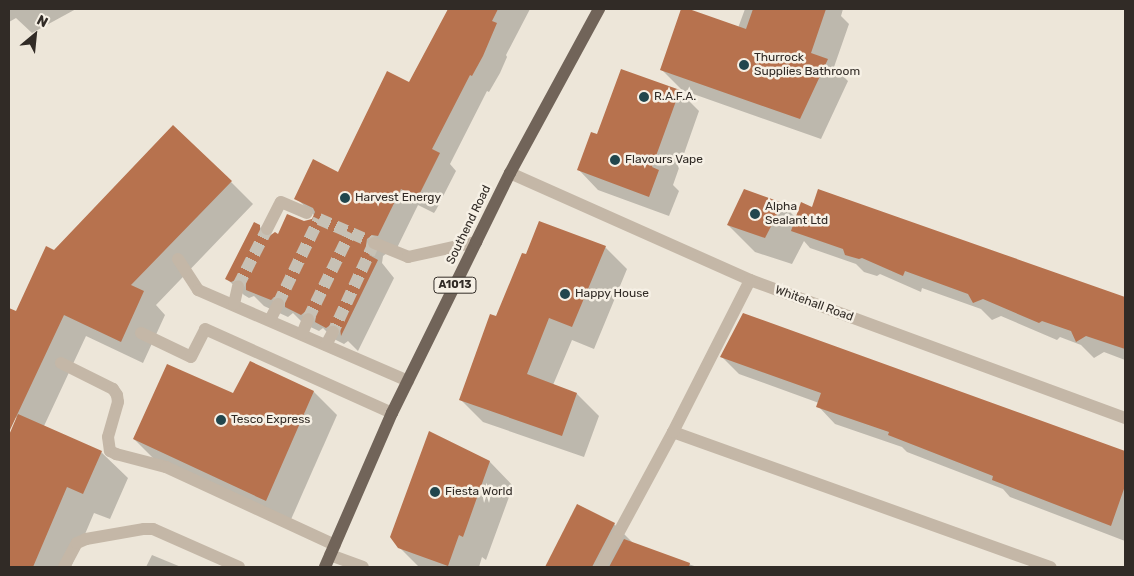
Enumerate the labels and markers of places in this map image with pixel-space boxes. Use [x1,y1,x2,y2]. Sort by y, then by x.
place label: Thurrock Supplies Bathroom [754,51,860,79]
marker: Thurrock Supplies Bathroom [738,59,750,71]
place label: R.A.F.A. [654,90,696,104]
marker: R.A.F.A. [638,91,650,103]
place label: Flavours Vape [625,153,703,167]
marker: Flavours Vape [609,154,621,166]
place label: Harvest Energy [355,191,441,205]
marker: Harvest Energy [339,192,351,204]
place label: Alpha Sealant Ltd [765,200,828,228]
marker: Alpha Sealant Ltd [749,208,761,220]
place label: Happy House [575,287,649,301]
marker: Happy House [559,288,571,300]
place label: Tesco Express [231,413,310,427]
marker: Tesco Express [215,414,227,426]
place label: Fiesta World [445,485,513,499]
marker: Fiesta World [429,486,441,498]

